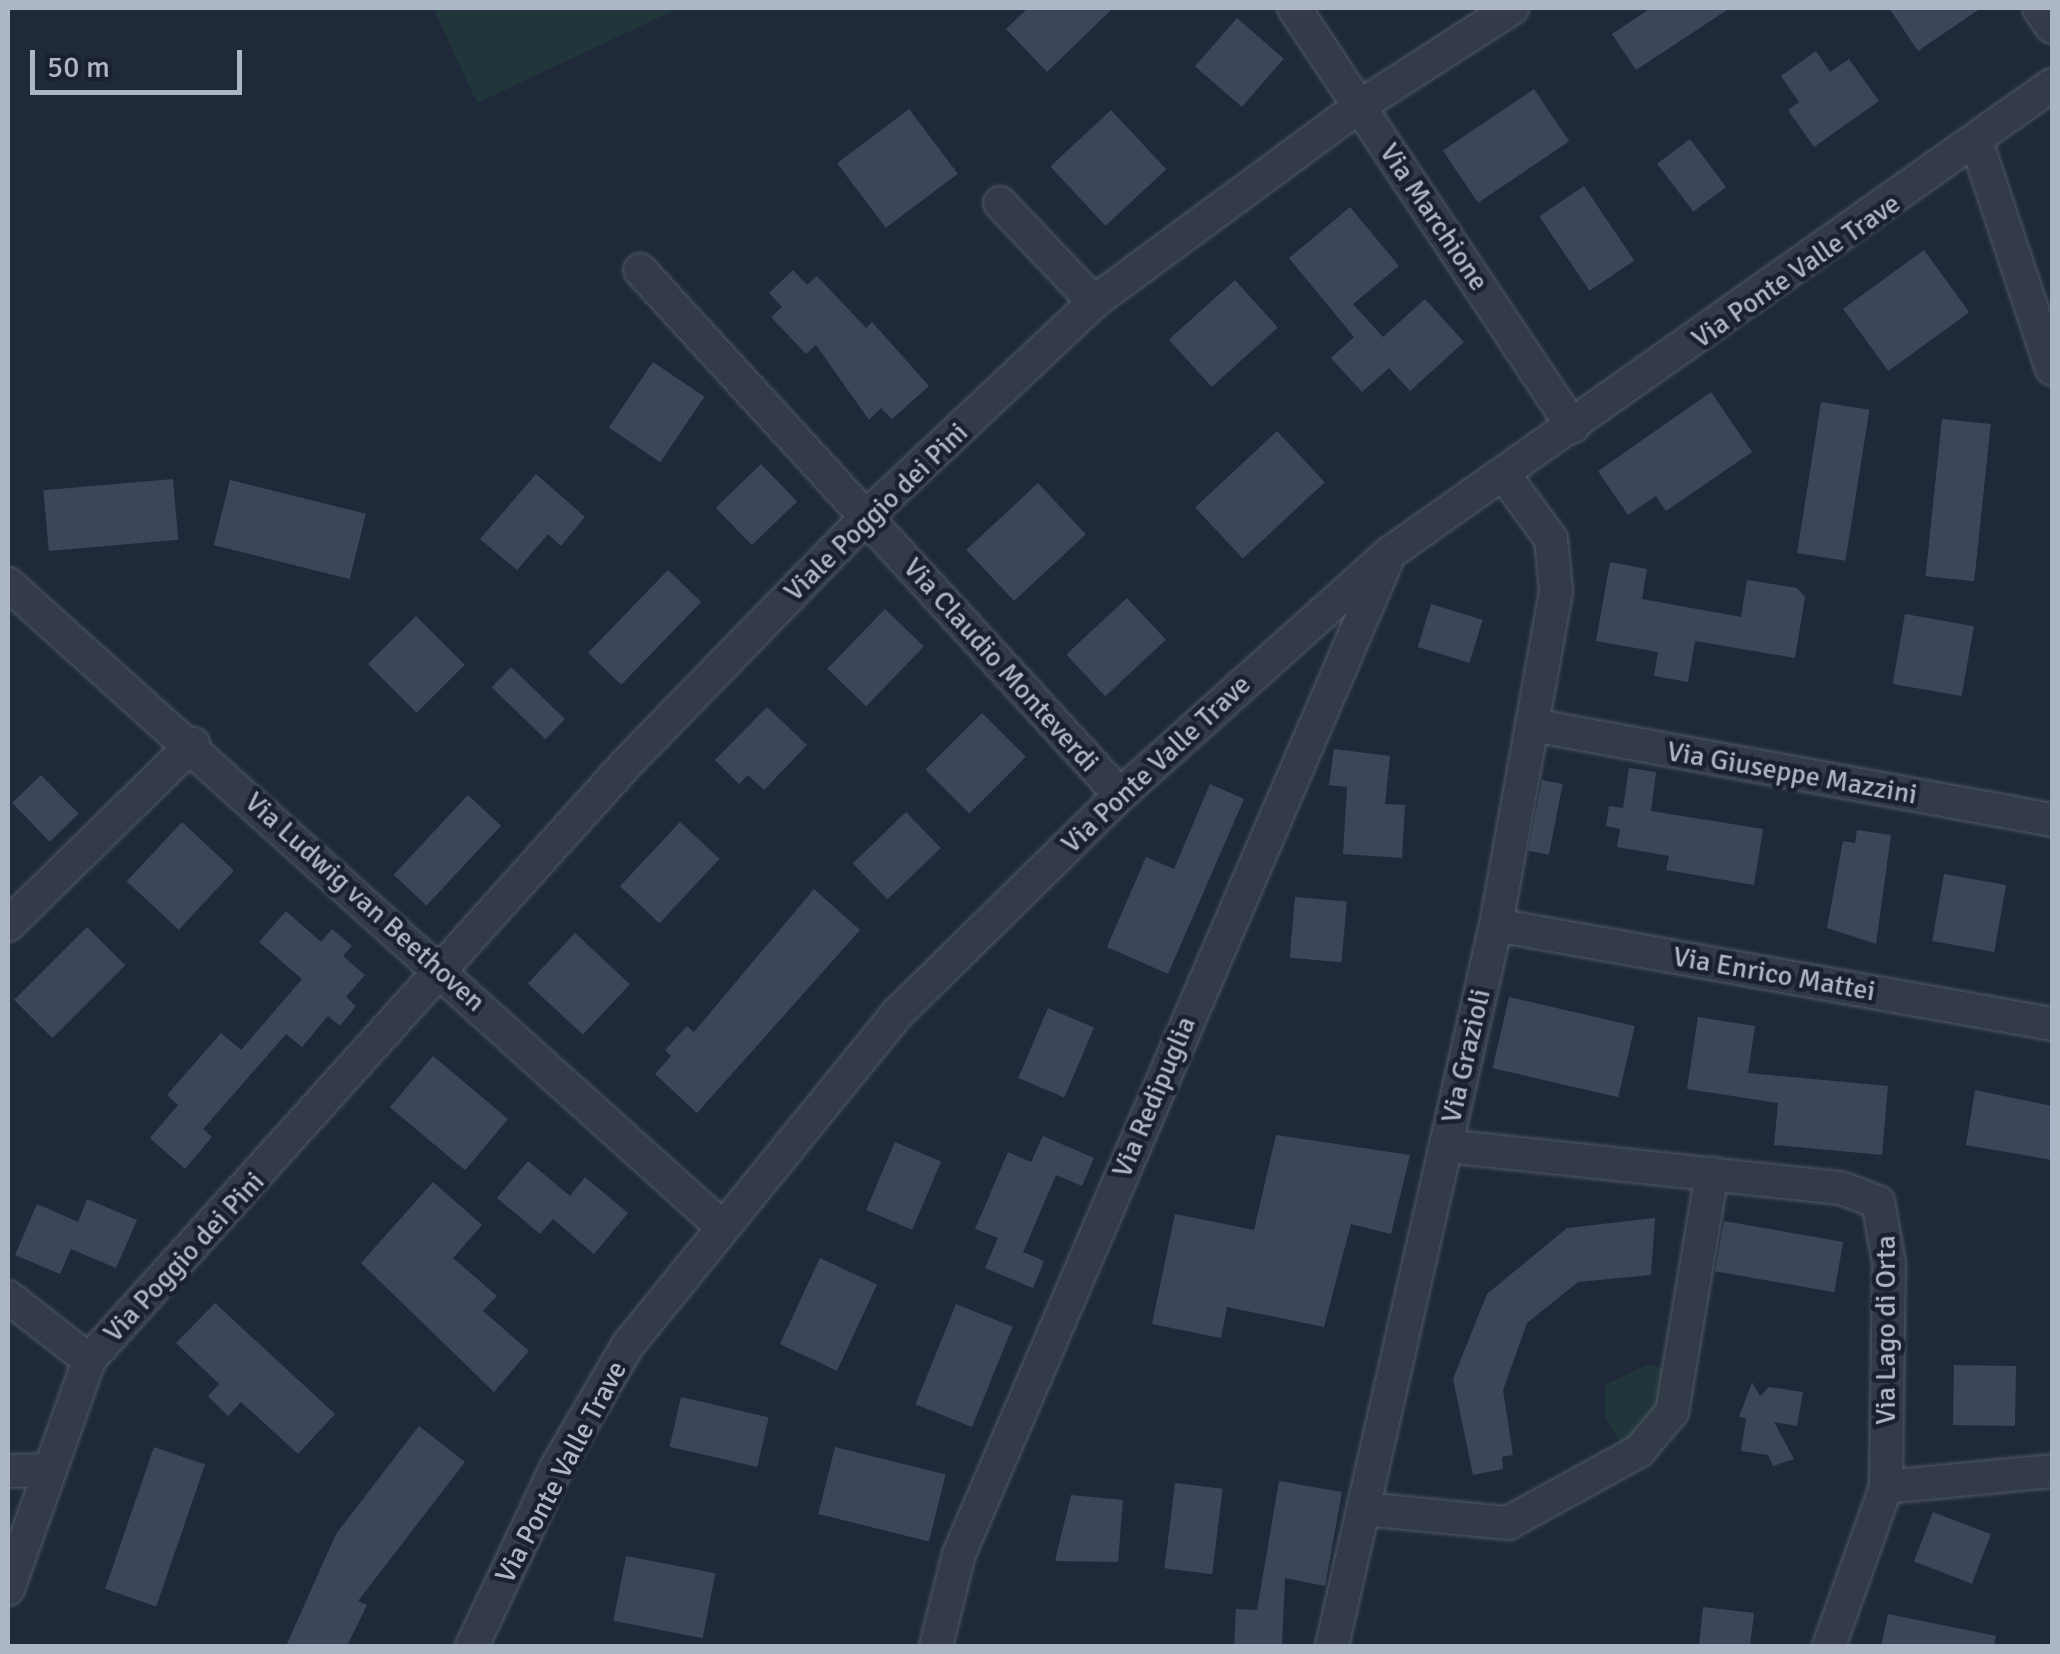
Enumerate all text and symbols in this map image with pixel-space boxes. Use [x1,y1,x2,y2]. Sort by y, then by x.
scale bar [35,30,248,92]
text: 50 m [47,49,110,86]
street label: Via Marchione [1372,137,1496,297]
street label: Via Ponte Valle Trave [1685,187,1907,355]
street label: Viale Poggio dei Pini [777,416,975,608]
street label: Via Claudio Monteverdi [896,551,1106,779]
street label: Via Ponte Valle Trave [1054,668,1258,860]
street label: Via Giuseppe Mazzini [1664,734,1920,812]
street label: Via Ludwig van Beethoven [238,785,492,1019]
street label: Via Enrico Mattei [1670,940,1878,1008]
street label: Via Grazioli [1434,986,1498,1126]
street label: Via Redipuglia [1105,1011,1203,1183]
street label: Via Poggio dei Pini [97,1165,271,1349]
street label: Via Lago di Orta [1869,1235,1903,1425]
street label: Via Ponte Valle Trave [488,1355,634,1589]

